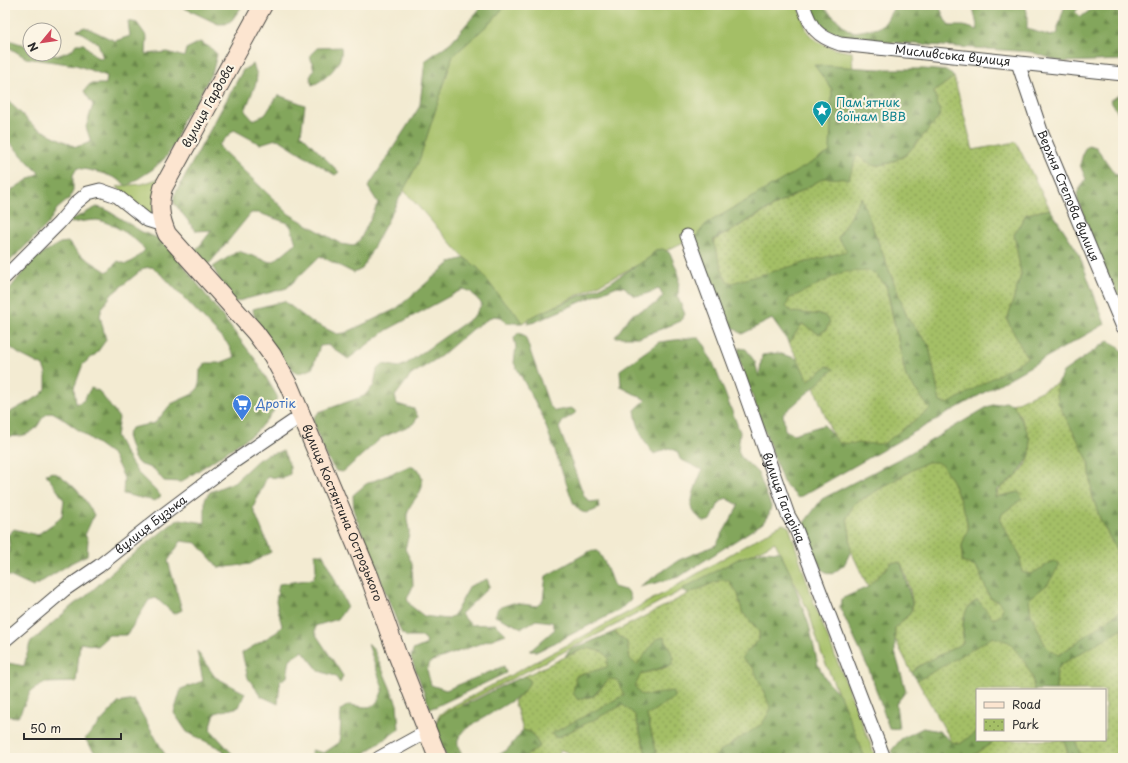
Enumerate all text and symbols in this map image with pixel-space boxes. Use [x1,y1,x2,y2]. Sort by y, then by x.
north arrow [22,22,62,62]
text: N [23,39,42,55]
street label: Мисливська вулиця [894,40,1011,70]
street label: вулиця Гардова [177,60,238,151]
place label: Пам'ятник воїнам ВВВ [836,93,906,125]
place icon: Пам'ятник воїнам ВВВ [811,99,833,127]
street label: Верхня Степова вулиця [1033,127,1104,264]
supermarket icon: Дротік [231,393,253,421]
place label: Дротік [255,394,296,412]
street label: вулиця Костянтина Острозького [298,421,388,604]
street label: вулиця Гагаріна [759,450,811,546]
street label: вулиця Бузька [111,490,190,558]
legend [976,689,1106,741]
text: Road [1012,695,1041,713]
scale bar [24,715,121,741]
text: Park [1012,715,1039,733]
text: 50 m [30,719,61,737]

